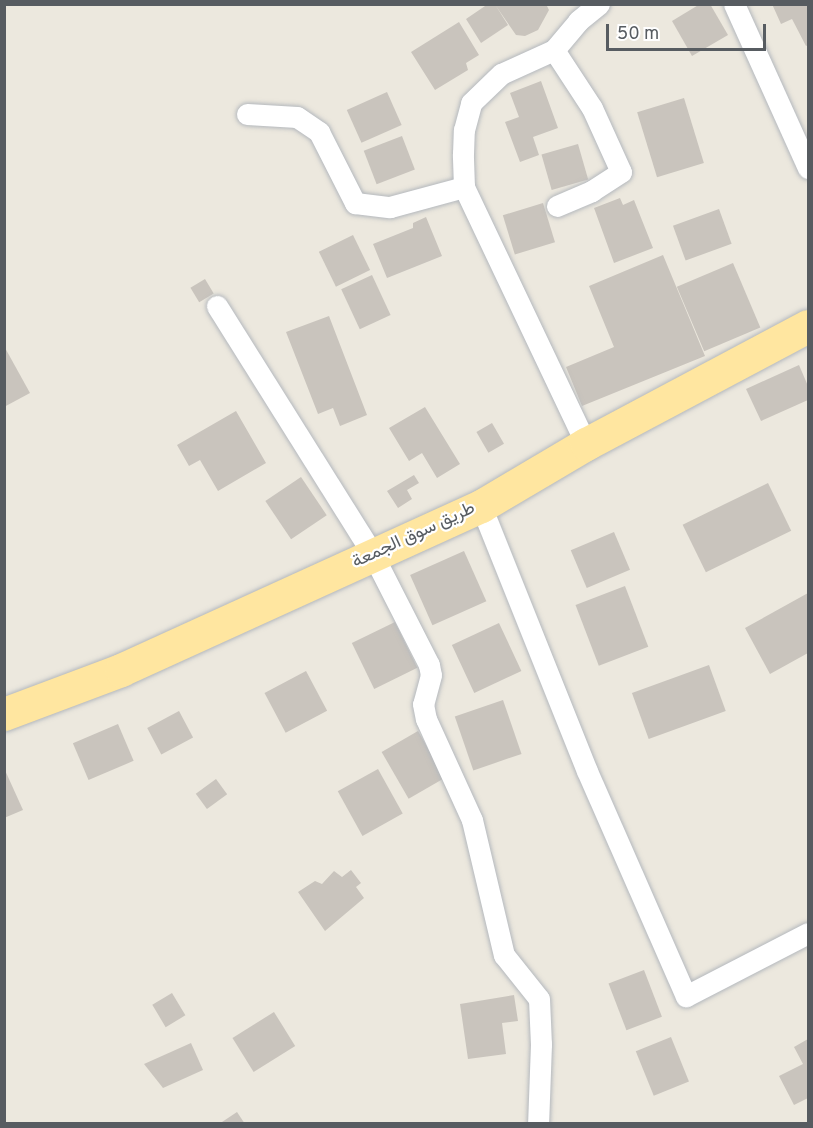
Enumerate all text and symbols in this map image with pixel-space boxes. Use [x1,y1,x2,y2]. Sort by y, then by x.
scale bar [609,12,770,50]
text: 50 m [617,23,659,46]
street label: طريق سوق الجمعة [349,498,479,574]

